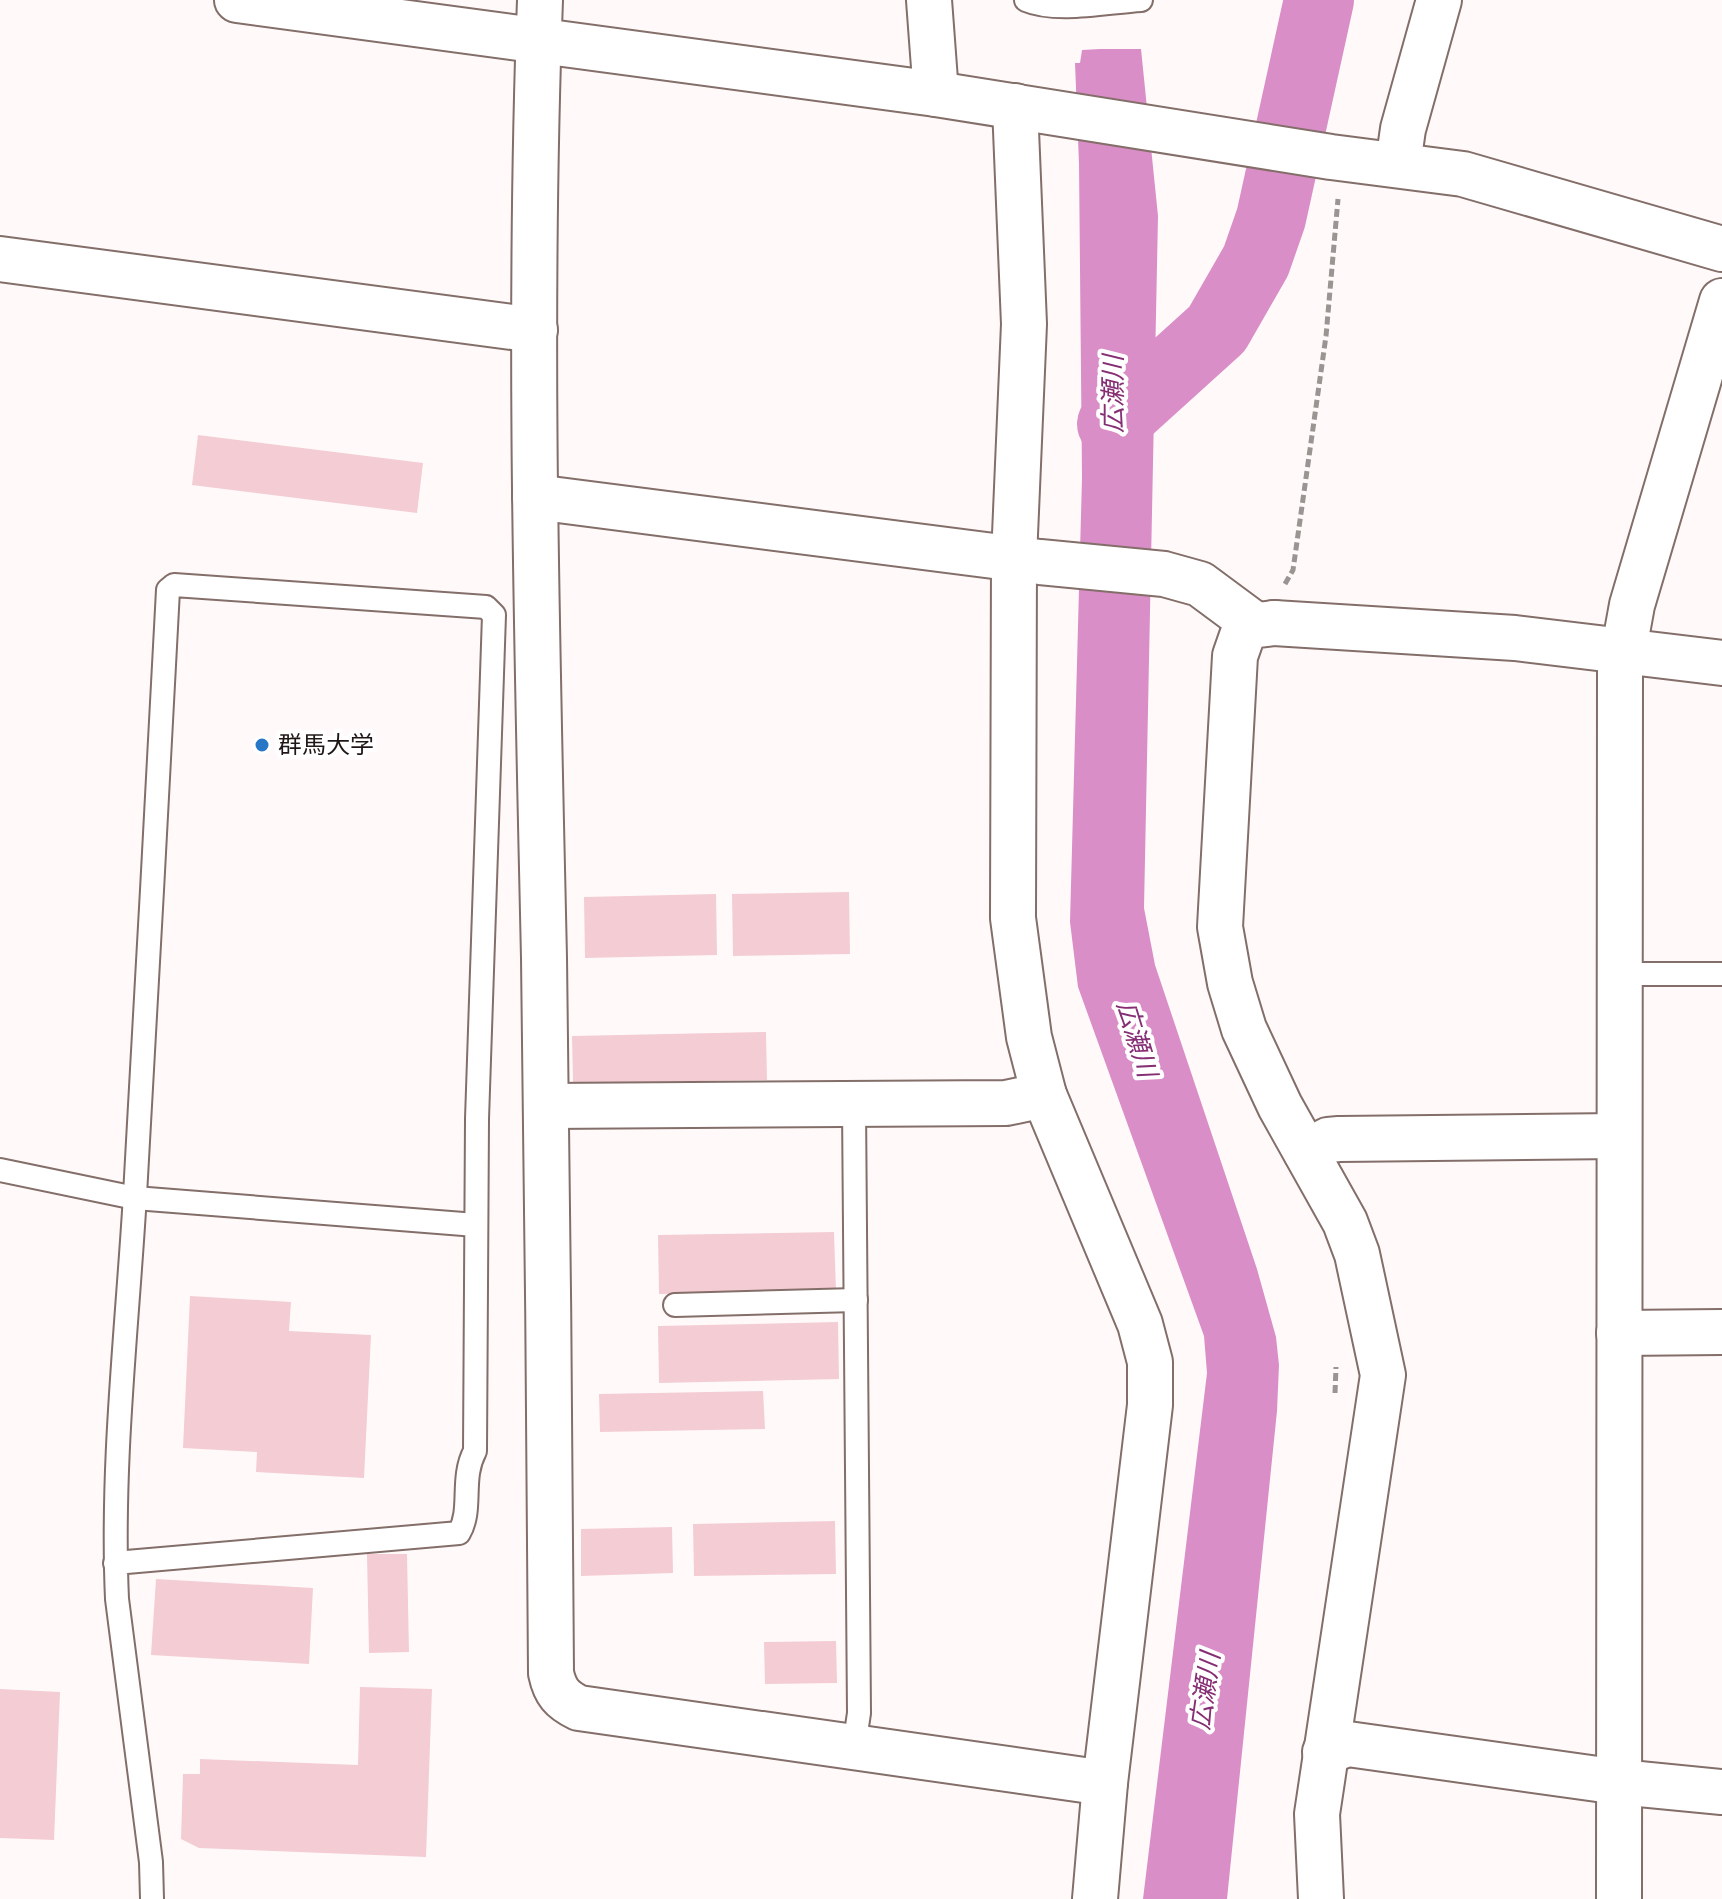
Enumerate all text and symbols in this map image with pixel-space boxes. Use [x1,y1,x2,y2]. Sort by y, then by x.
water label: 広瀬川 [1097,352,1129,433]
place label: 群馬大学 [278,730,374,759]
marker: 群馬大学 [253,736,271,754]
water label: 広瀬川 [1110,997,1165,1084]
water label: 広瀬川 [1184,1647,1227,1732]

